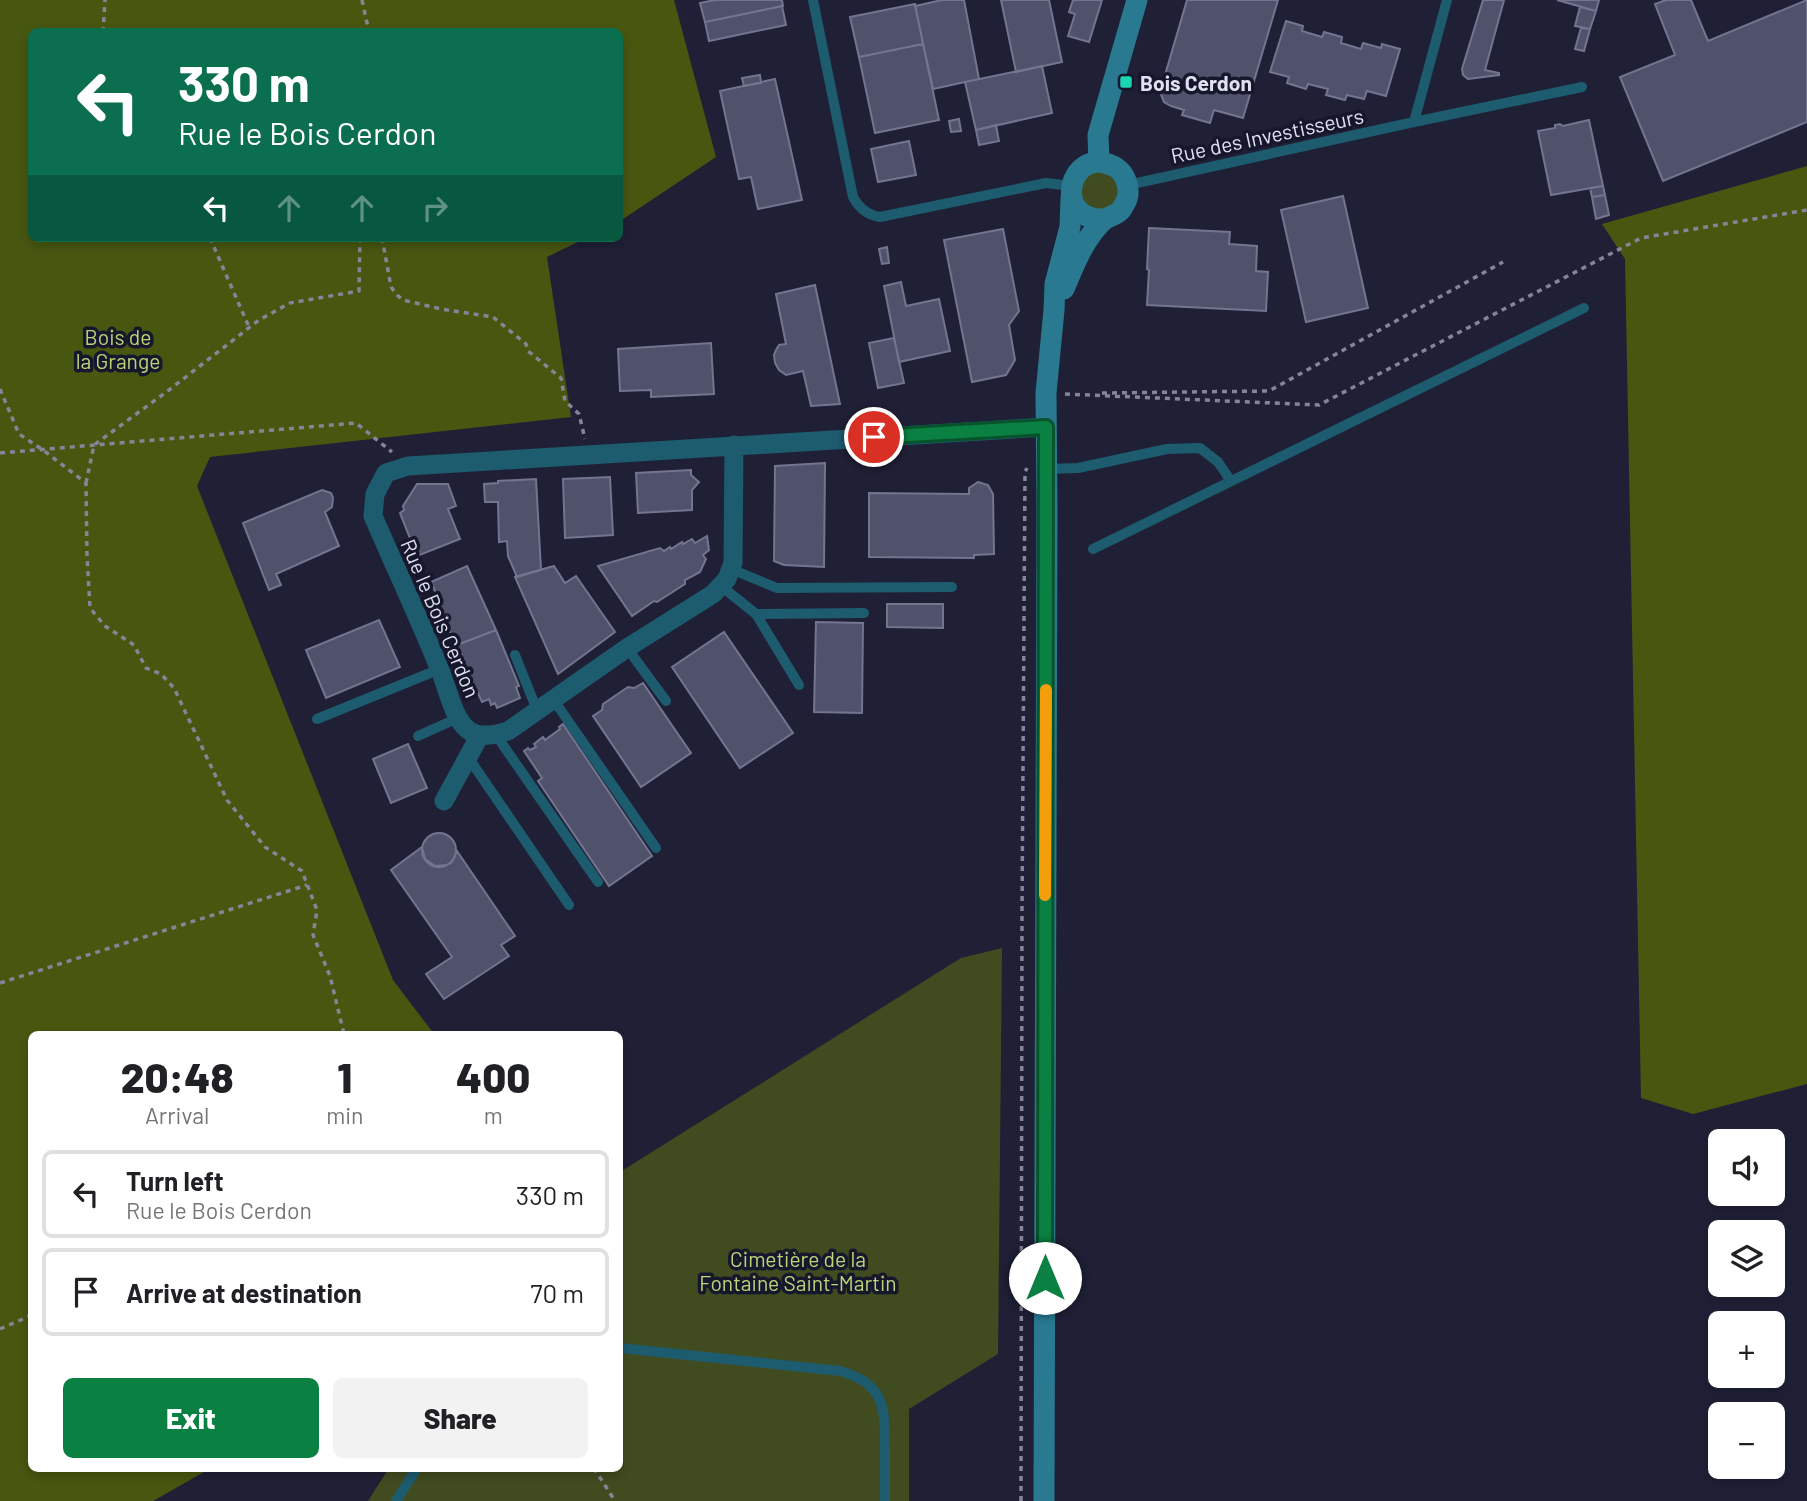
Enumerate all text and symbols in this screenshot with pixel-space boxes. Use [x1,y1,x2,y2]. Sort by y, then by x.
text: 330 m [178,53,310,112]
icon: left [63,56,154,147]
place label: Bois Cerdon [1140,70,1252,95]
marker: Bois Cerdon [1118,74,1134,90]
street label: Rue des Investisseurs [1168,102,1366,168]
text: Rue le Bois Cerdon [178,113,437,151]
icon: left [197,189,235,227]
icon: ahead [270,189,308,227]
icon: ahead [343,189,381,227]
icon: right [416,189,454,227]
park label: Bois de la Grange [76,324,160,373]
pin [844,407,904,467]
icon: arrive [855,418,893,456]
street label: Rue le Bois Cerdon [396,535,486,701]
text: 20:48 [121,1051,233,1101]
text: 1 [337,1051,352,1101]
text: 400 [456,1051,530,1101]
text: Arrival [145,1101,209,1129]
text: min [326,1101,363,1129]
text: m [484,1101,503,1129]
map controls [1708,1129,1785,1479]
button: sound [1708,1129,1785,1206]
text: Turn left [126,1165,224,1196]
icon: left [67,1175,105,1213]
text: 330 m [516,1179,584,1210]
text: Rue le Bois Cerdon [126,1196,312,1224]
button: layers [1708,1220,1785,1297]
position arrow [1008,1241,1082,1315]
park label: Cimetière de la Fontaine Saint-Martin [699,1246,897,1295]
icon: arrive [67,1273,105,1311]
text: Arrive at destination [126,1277,362,1308]
text: 70 m [530,1277,584,1308]
button: + [1708,1311,1785,1388]
button: Exit [63,1378,319,1458]
button: Share [333,1378,588,1458]
button: − [1708,1402,1785,1479]

